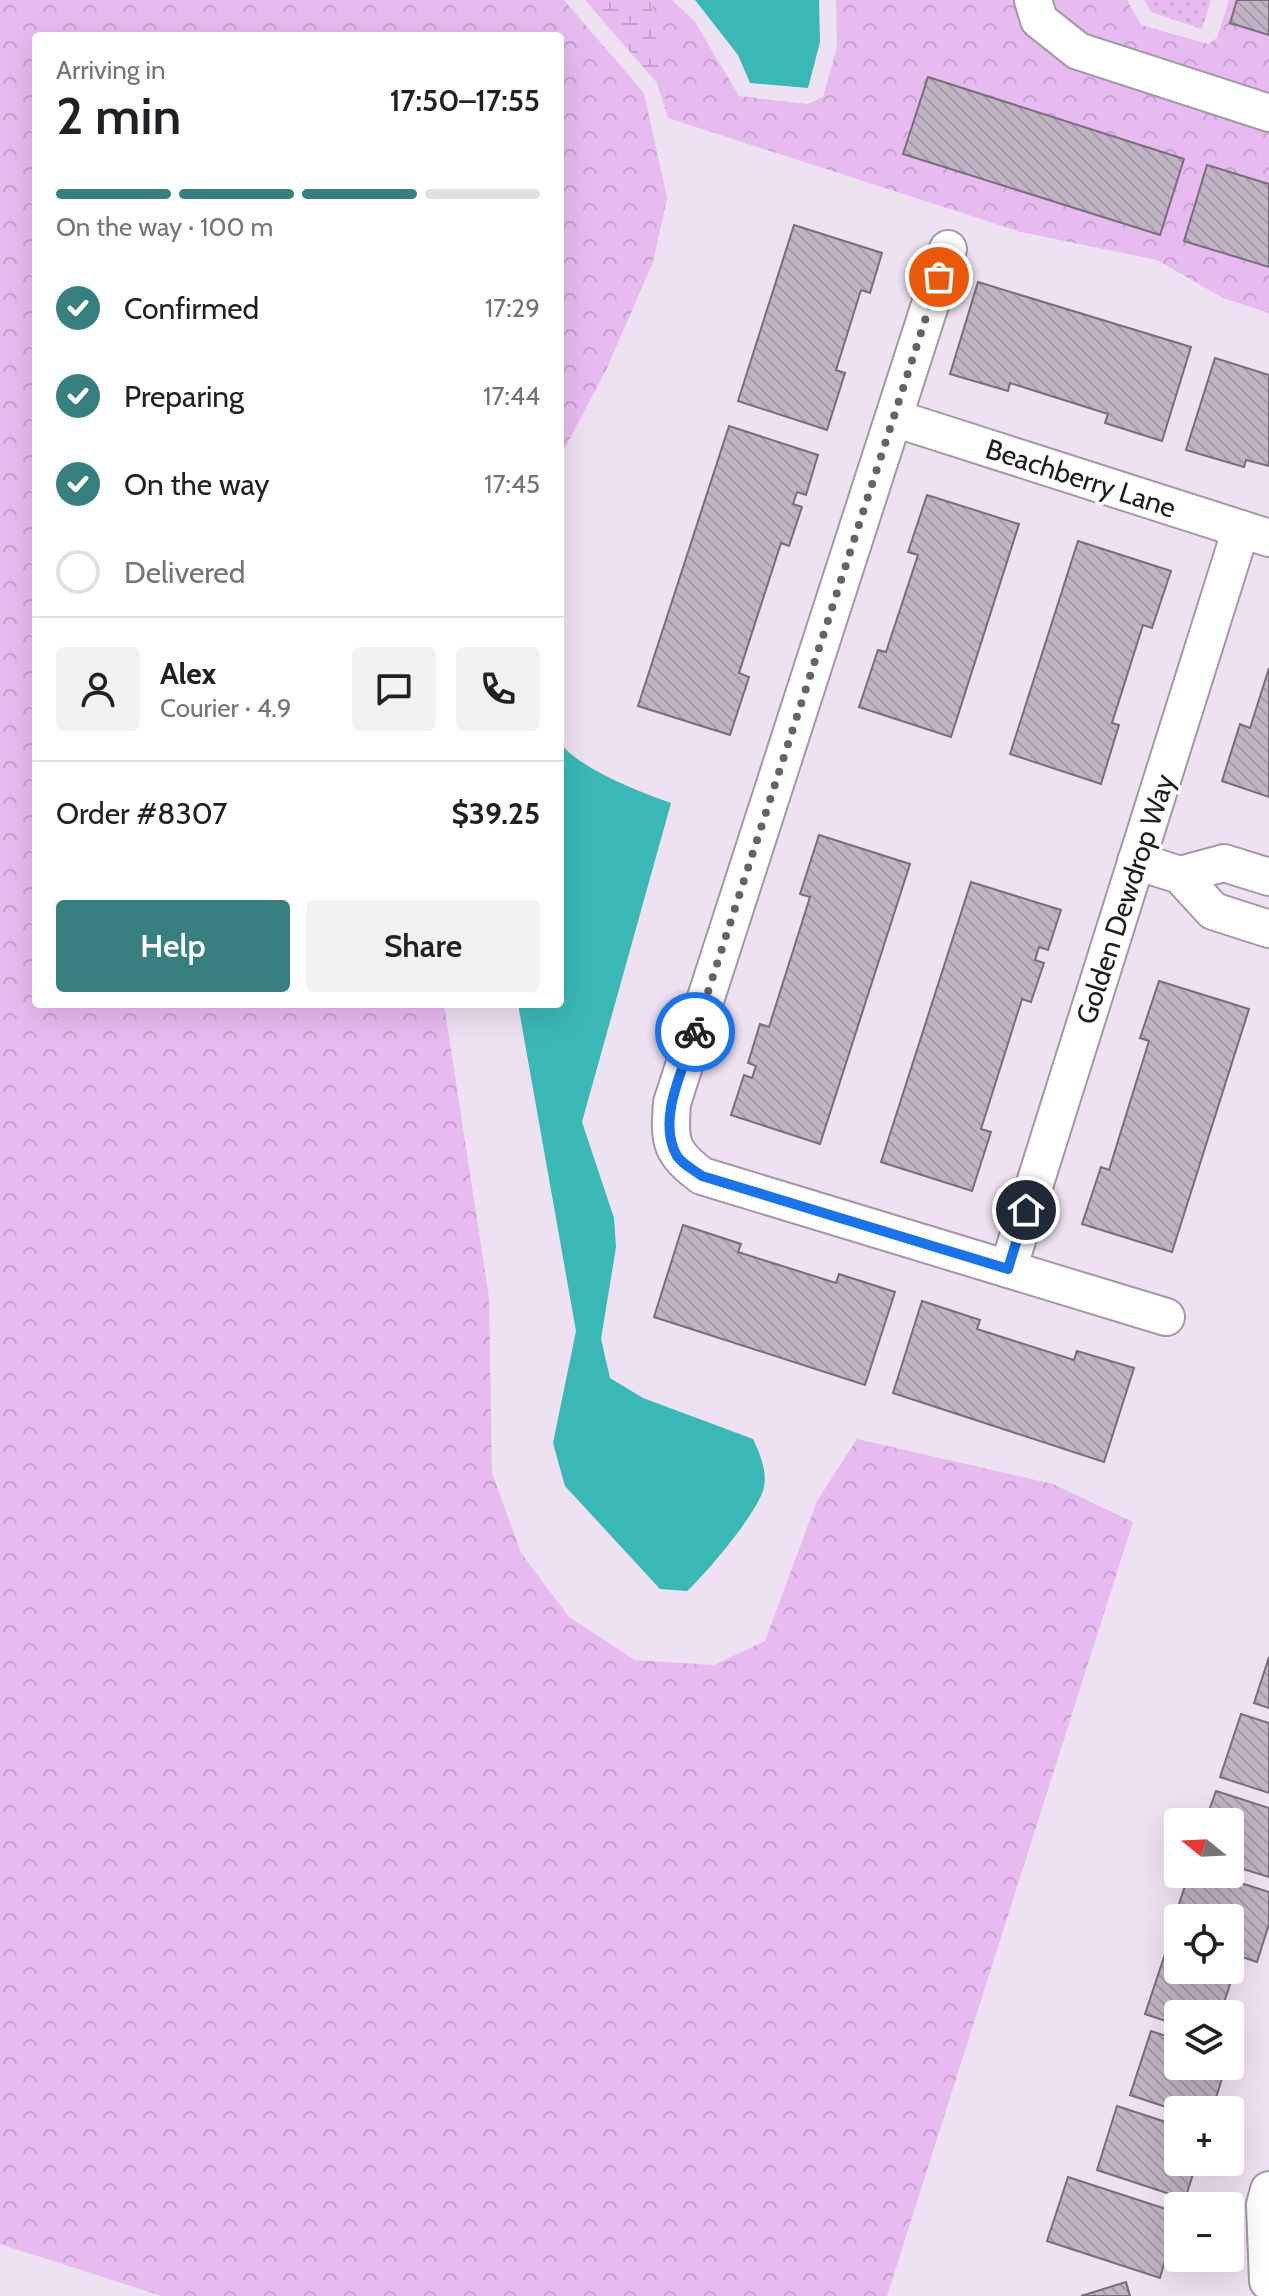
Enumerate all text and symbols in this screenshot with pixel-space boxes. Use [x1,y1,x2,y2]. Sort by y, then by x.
text: Arriving in [56,54,166,86]
text: 17:50–17:55 [390,82,540,119]
text: 2 min [56,84,181,147]
text: On the way · 100 m [56,211,273,243]
pin [905,243,973,311]
icon: bag [917,255,961,299]
icon: check [56,286,100,330]
text: Confirmed [124,290,259,327]
text: 17:29 [485,292,540,324]
icon: check [56,374,100,418]
text: Preparing [124,378,244,415]
text: 17:44 [483,380,540,412]
street label: Beachberry Lane [982,431,1180,525]
icon: check [56,462,100,506]
text: On the way [124,466,269,503]
text: 17:45 [484,468,540,500]
text: Delivered [124,554,245,591]
button: person [56,647,140,731]
button: chat [352,647,436,731]
button: phone [456,647,540,731]
text: Alex [160,655,216,692]
text: Courier · 4.9 [160,692,292,724]
street label: Golden Dewdrop Way [1069,770,1181,1028]
text: Order #8307 [56,795,227,832]
text: $39.25 [451,795,540,832]
button: Help [56,900,290,992]
button: Share [306,900,540,992]
courier [655,992,735,1072]
icon: bike [673,1010,717,1054]
pin [992,1176,1060,1244]
icon: home [1004,1188,1048,1232]
north arrow [1164,1808,1244,1888]
map controls [1164,1808,1244,2272]
button: locate [1164,1904,1244,1984]
button: layers [1164,2000,1244,2080]
button: + [1164,2096,1244,2176]
button: − [1164,2192,1244,2272]

